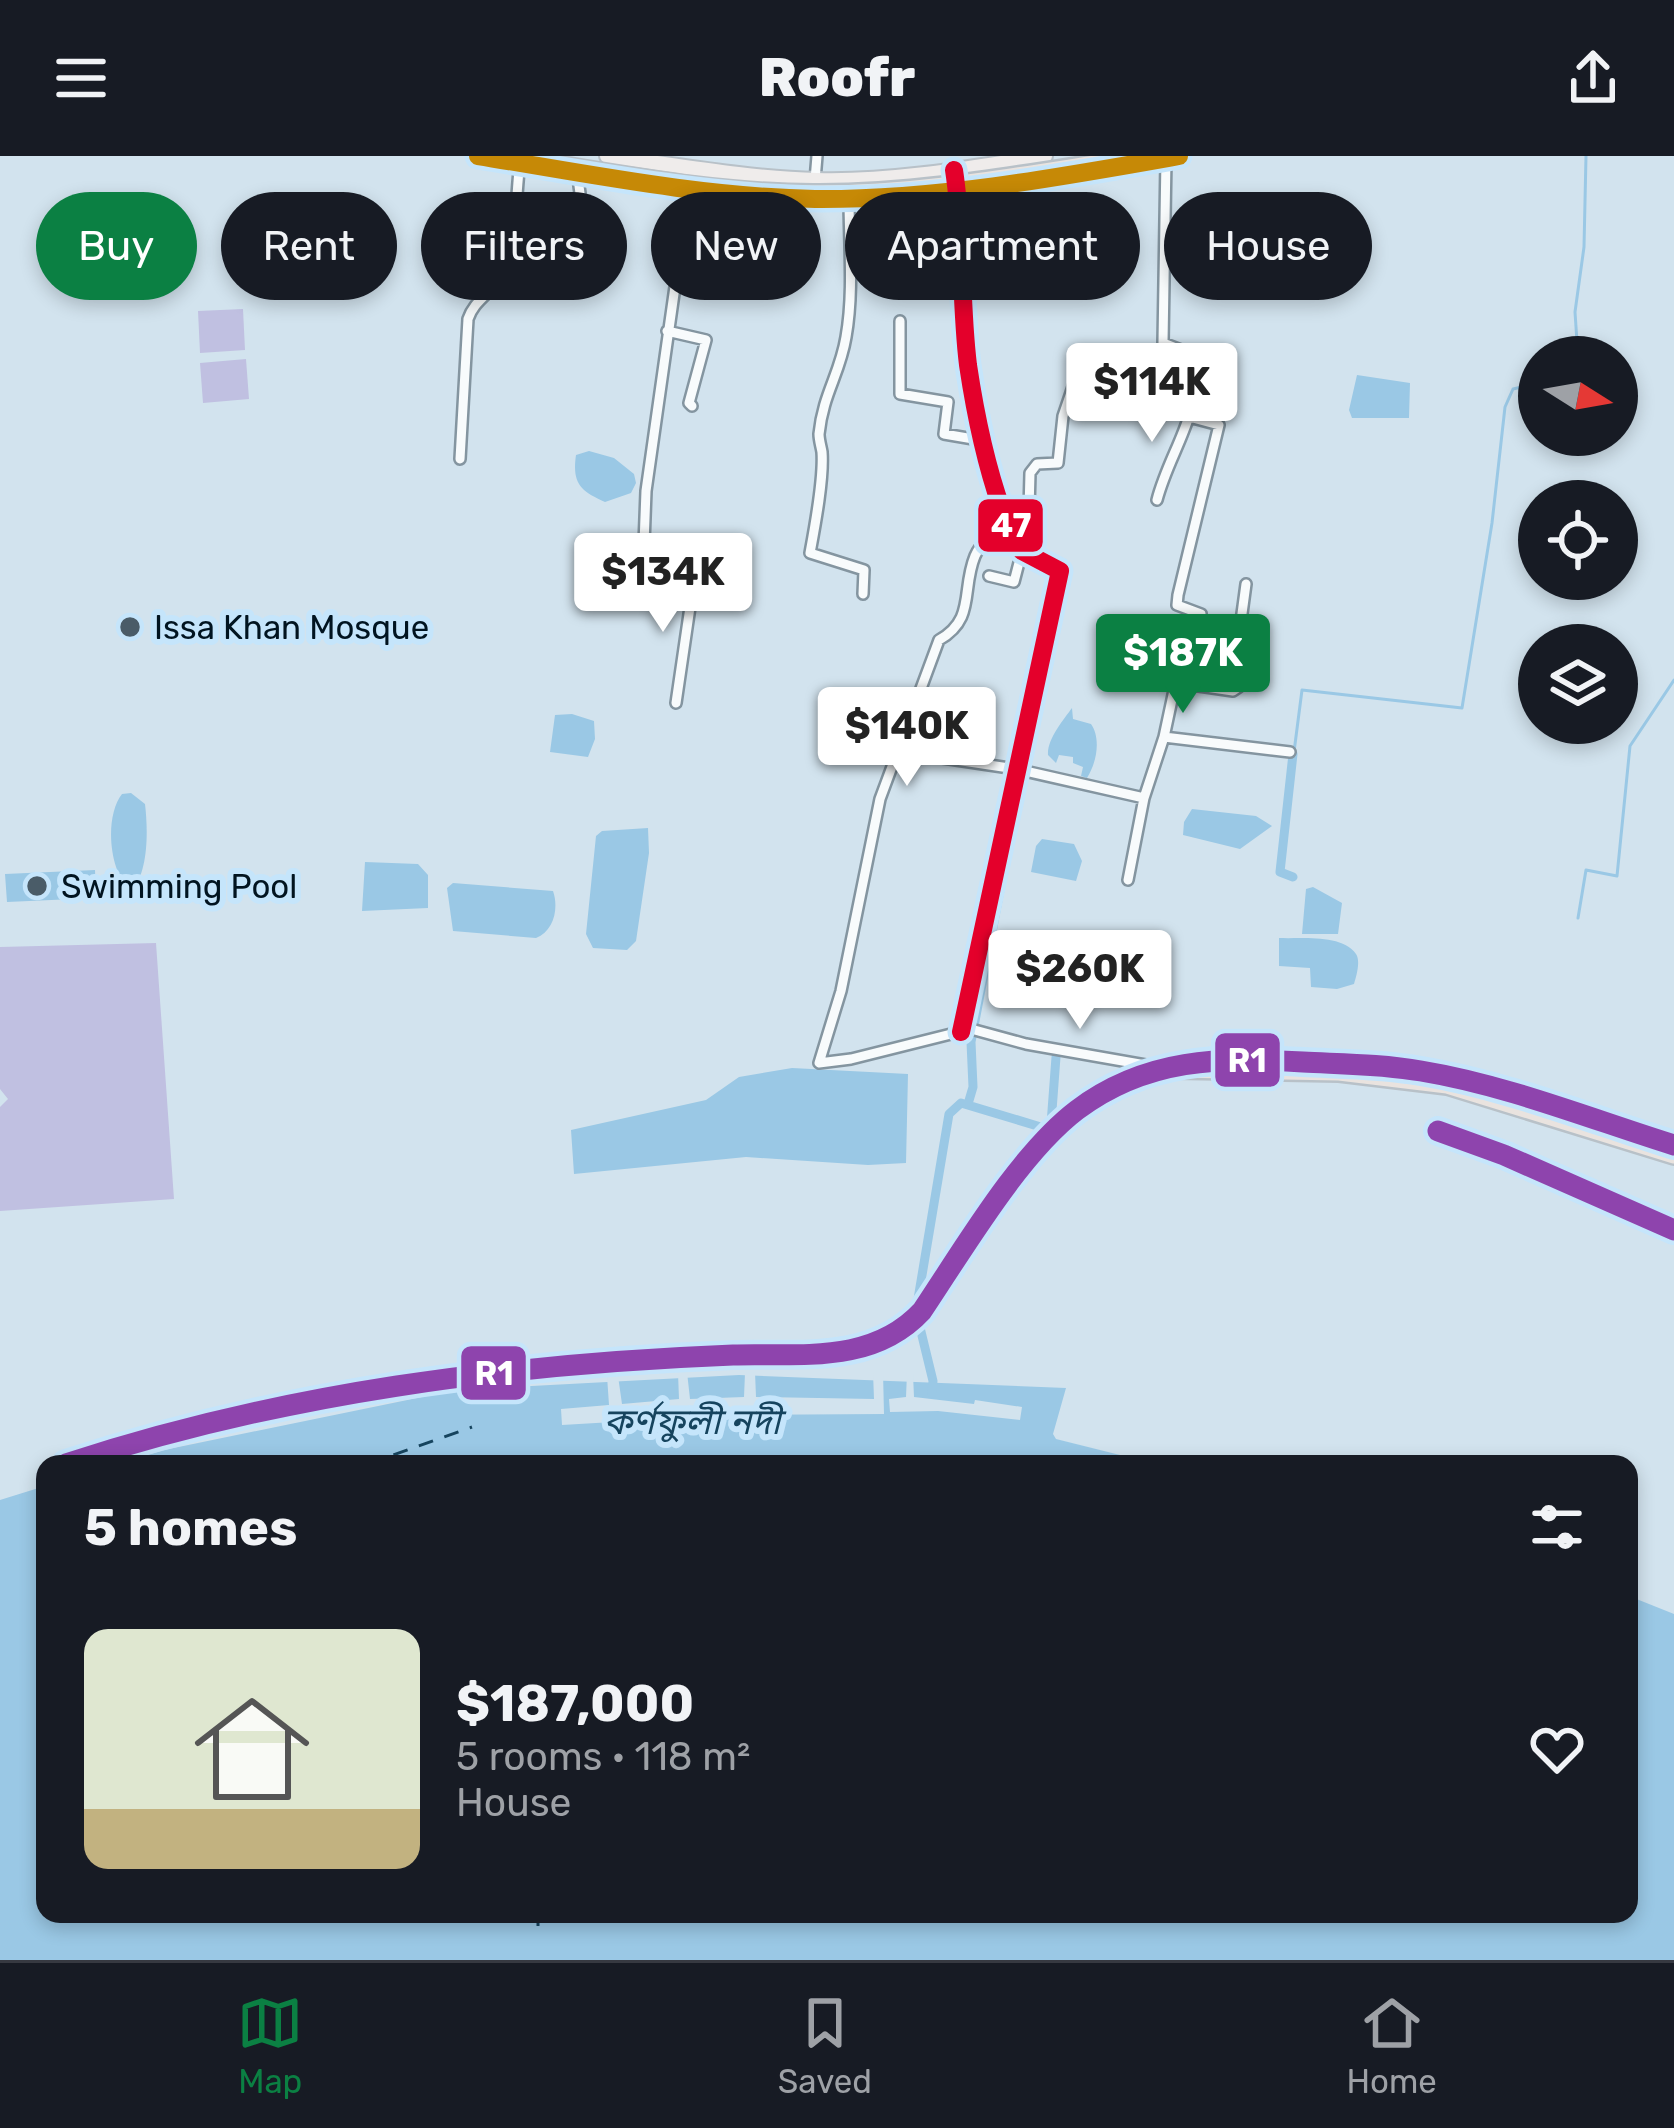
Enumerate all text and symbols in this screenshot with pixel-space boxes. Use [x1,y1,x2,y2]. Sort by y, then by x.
icon: menu [48,45,114,111]
icon: share [1560,45,1626,111]
text: Roofr [759,46,915,110]
chip: Buy [36,192,197,300]
chip: Rent [221,192,397,300]
chip: Filters [421,192,627,300]
chip: New [651,192,821,300]
chip: Apartment [845,192,1140,300]
chip: House [1164,192,1372,300]
north arrow [1518,336,1638,456]
map controls [1518,336,1638,744]
pin: $114K [1068,343,1236,445]
text: $114K [1093,359,1211,405]
button: locate [1518,480,1638,600]
line badge: 47 [976,497,1045,554]
text: 47 [991,506,1031,545]
pin: $134K [579,533,747,635]
text: $134K [601,549,725,595]
place label: Issa Khan Mosque [154,608,429,647]
marker: Issa Khan Mosque [117,614,143,640]
pin: $187K [1099,614,1267,716]
button: layers [1518,624,1638,744]
text: $187K [1123,630,1243,676]
pin: $140K [823,687,991,789]
text: $140K [845,703,969,749]
place label: Swimming Pool [61,867,297,906]
marker: Swimming Pool [24,873,50,899]
pin: $260K [996,930,1164,1032]
text: $260K [1015,946,1145,992]
line badge: R1 [1213,1031,1282,1089]
text: R1 [1227,1041,1267,1080]
line badge: R1 [459,1344,528,1402]
text: R1 [474,1354,514,1393]
water label: কর্ণফুলী নদী [603,1400,787,1443]
icon: filters [1524,1494,1590,1560]
text: 5 homes [84,1497,297,1558]
text: $187,000 [456,1673,694,1734]
icon: home [180,1677,324,1821]
icon: heart [1524,1716,1590,1782]
text: 5 rooms · 118 m² [456,1734,750,1780]
text: House [456,1780,571,1826]
tab: Map [237,1990,303,2101]
tab: Saved [778,1990,872,2101]
tab: Home [1346,1990,1437,2101]

